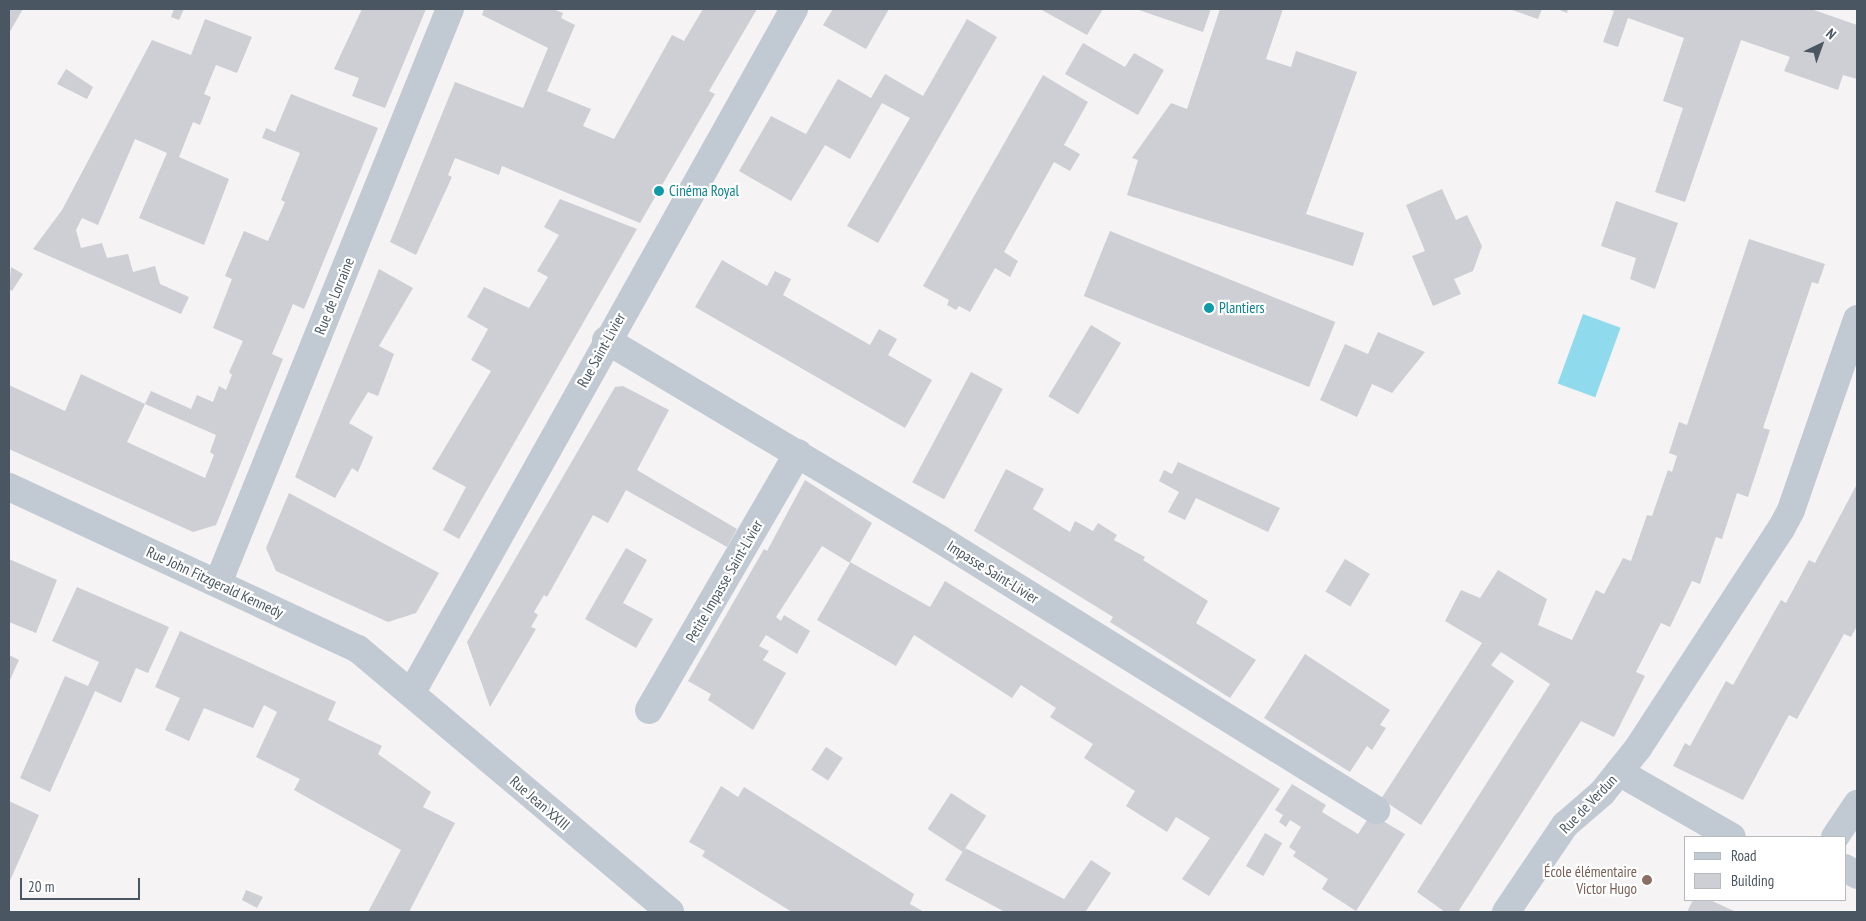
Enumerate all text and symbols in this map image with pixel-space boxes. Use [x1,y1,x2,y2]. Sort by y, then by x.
north arrow [1796,20,1846,70]
text: N [1822,25,1840,43]
place label: Cinéma Royal [669,182,739,200]
marker: Cinéma Royal [653,185,665,197]
street label: Rue de Lorraine [310,255,358,337]
place label: Plantiers [1219,299,1265,317]
marker: Plantiers [1203,302,1215,314]
street label: Rue Saint-Livier [573,310,629,390]
street label: Petite Impasse Saint-Livier [682,517,766,645]
street label: Impasse Saint-Livier [944,537,1042,607]
street label: Rue John Fitzgerald Kennedy [144,542,286,622]
street label: Rue de Verdun [1555,771,1621,837]
street label: Rue Jean XXIII [506,772,574,834]
legend [1684,836,1846,901]
text: Road [1731,846,1757,865]
place label: École élémentaire Victor Hugo [1544,862,1637,897]
scale bar [22,868,142,900]
text: Building [1731,871,1774,890]
marker: École élémentaire Victor Hugo [1641,874,1653,886]
text: 20 m [28,877,54,896]

